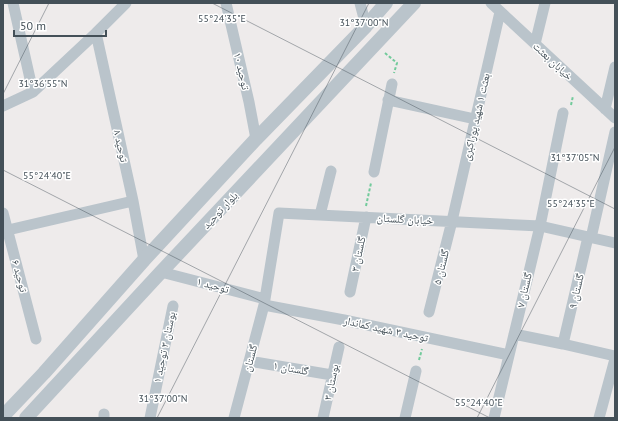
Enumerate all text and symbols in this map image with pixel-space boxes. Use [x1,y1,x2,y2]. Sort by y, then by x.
scale bar [14,12,106,38]
text: 55°24'35"E [198,12,246,25]
text: 31°37'00"N [339,16,389,29]
text: 50 m [20,18,46,33]
street label: خیابان بعثت [530,39,576,83]
street label: توحید ۱۰ [231,51,253,92]
street label: بعثت ۱ شهید پوراکبری [459,72,493,162]
text: 31°36'55"N [18,77,68,90]
street label: توحید ۸ [110,128,132,164]
text: 31°37'05"N [550,151,600,164]
text: 55°24'40"E [23,169,71,182]
street label: بلوار توحید [199,188,241,232]
text: 55°24'35"E [547,197,595,210]
street label: خیابان گلستان [376,211,434,227]
street label: گلستان ۳ [347,235,369,273]
street label: گلستان ۵ [430,248,452,286]
street label: توحید ۶ [9,258,31,294]
street label: گلستان ۷ [513,271,535,309]
street label: گلستان ۹ [565,272,587,310]
street label: توحید ۱ [195,274,231,296]
street label: بوستان ۳ توحید ۱ [150,310,178,384]
street label: توحید ۳ شهید کماندار [341,313,430,345]
street label: گلستان [240,342,260,373]
street label: گلستان ۱ [272,358,310,378]
street label: بوستان ۳ [320,363,342,401]
text: 31°37'00"N [138,392,188,405]
text: 55°24'40"E [455,396,503,409]

